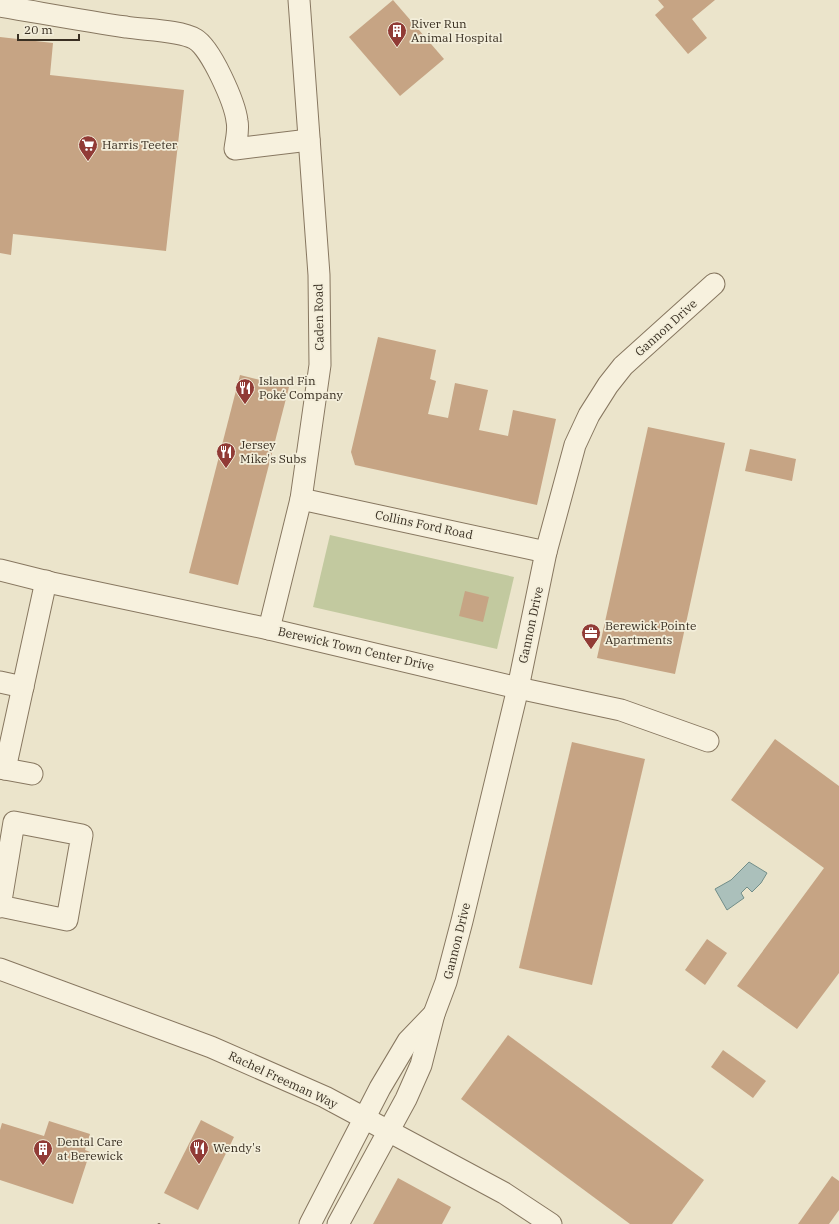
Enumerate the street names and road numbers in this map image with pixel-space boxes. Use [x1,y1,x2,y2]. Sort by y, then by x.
street label: Caden Road [310,283,327,351]
street label: Gannon Drive [632,296,700,359]
street label: Collins Ford Road [374,507,474,542]
street label: Gannon Drive [515,585,546,665]
street label: Berewick Town Center Drive [277,623,436,674]
street label: Gannon Drive [440,901,473,981]
street label: Rachel Freeman Way [226,1048,341,1112]

